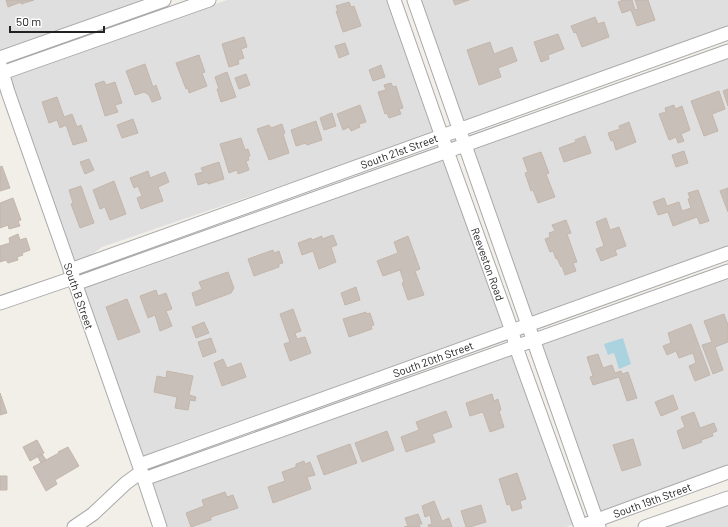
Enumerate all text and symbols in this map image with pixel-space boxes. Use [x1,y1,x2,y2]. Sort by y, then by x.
scale bar [10,8,104,34]
text: 50 m [16,14,41,28]
street label: South 21st Street [358,131,440,171]
street label: Reeveston Road [469,226,507,302]
street label: South B Street [62,261,96,331]
street label: South 20th Street [391,338,475,380]
street label: South 19th Street [611,480,693,520]

